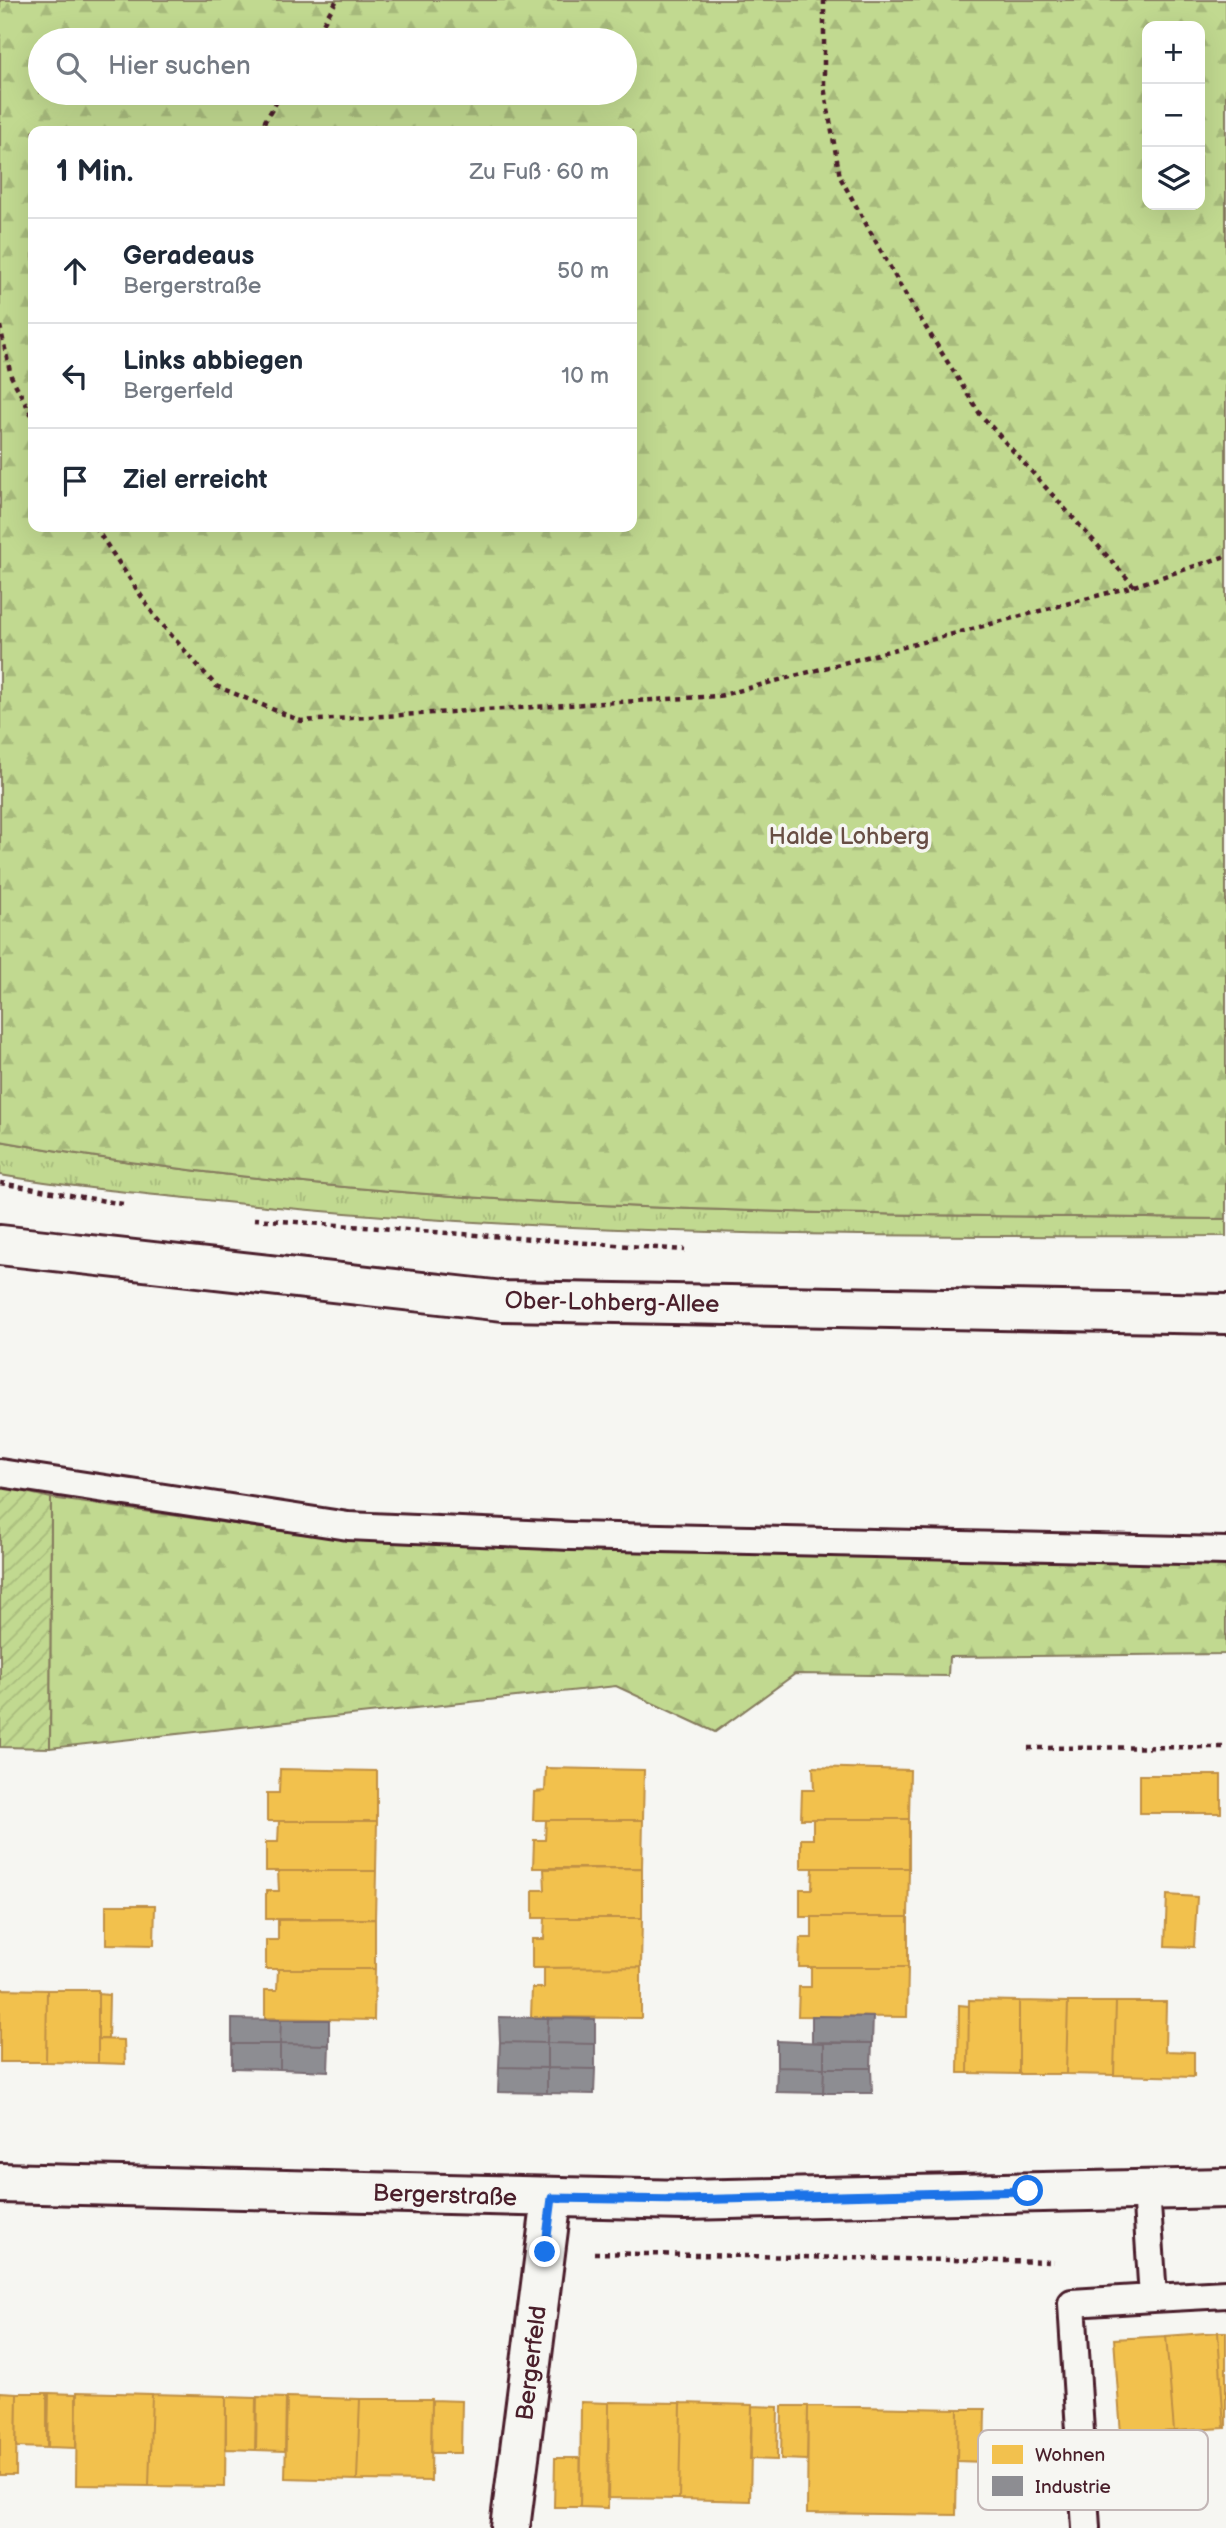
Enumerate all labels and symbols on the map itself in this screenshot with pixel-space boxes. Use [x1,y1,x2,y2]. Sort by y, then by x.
park label: Halde Lohberg [769,822,929,851]
street label: Ober-Lohberg-Allee [504,1286,720,1319]
route start [1012,2175,1043,2206]
street label: Bergerstraße [372,2178,518,2213]
route end [529,2236,560,2267]
street label: Bergerfeld [510,2304,553,2422]
legend [978,2430,1208,2510]
text: Wohnen [1035,2444,1105,2467]
text: Industrie [1035,2476,1111,2499]

